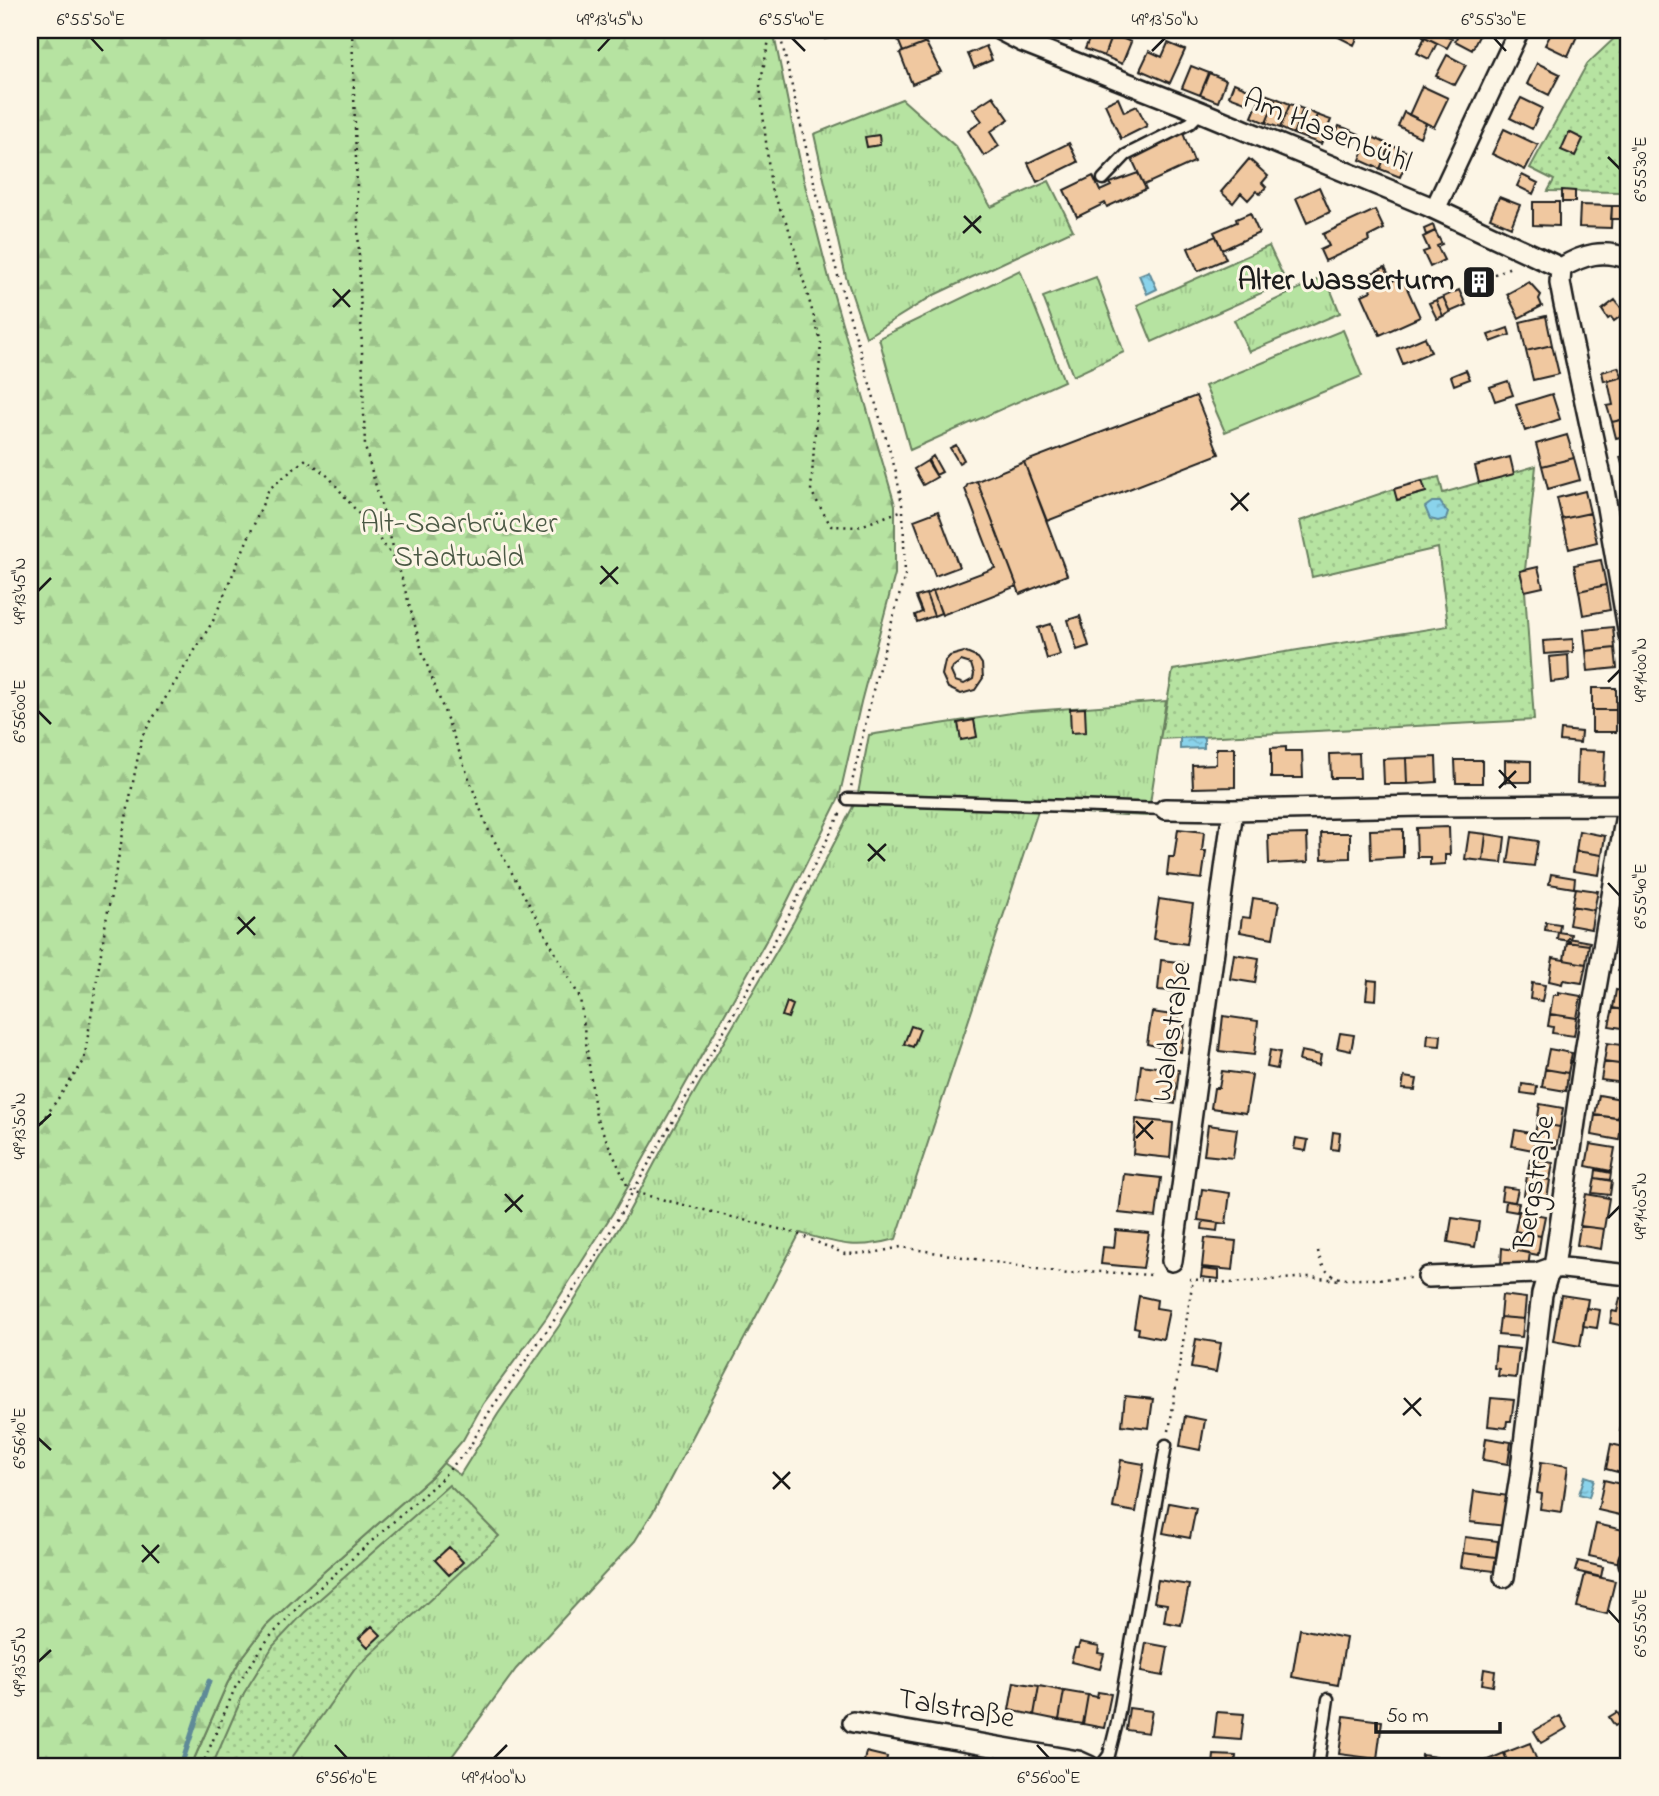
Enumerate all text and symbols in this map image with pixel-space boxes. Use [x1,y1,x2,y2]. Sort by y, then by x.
text: 6°55'50"E [57,8,125,34]
text: 49°13'45"N [577,8,643,34]
text: 6°55'40"E [759,8,825,34]
text: 49°13'50"N [1131,8,1199,34]
text: 6°55'30"E [1461,8,1527,34]
street label: Am Hasenbühl [1236,78,1418,186]
text: 6°55'30"E [1629,136,1655,202]
place label: Alter Wasserturm [1238,260,1454,304]
building icon: Alter Wasserturm [1460,263,1498,301]
park label: Alt-Saarbrücker Stadtwald [360,503,558,581]
text: 49°13'45"N [8,558,34,624]
text: 49°14'00"N [1629,638,1655,702]
text: 6°56'00"E [8,679,34,743]
text: 6°55'40"E [1629,863,1655,929]
street label: Waldstraße [1141,958,1205,1105]
text: 49°13'50"N [8,1092,34,1160]
street label: Bergstraße [1503,1112,1568,1255]
text: 49°14'05"N [1629,1172,1655,1240]
text: 6°56'10"E [8,1407,34,1469]
text: 6°55'50"E [1629,1589,1655,1657]
text: 49°13'55"N [8,1627,34,1697]
street label: Talstraße [894,1678,1019,1742]
scale bar [1376,1691,1500,1735]
text: 50 m [1386,1702,1429,1732]
text: 6°56'10"E [316,1766,378,1792]
text: 49°14'00"N [462,1766,526,1792]
text: 6°56'00"E [1017,1766,1081,1792]

